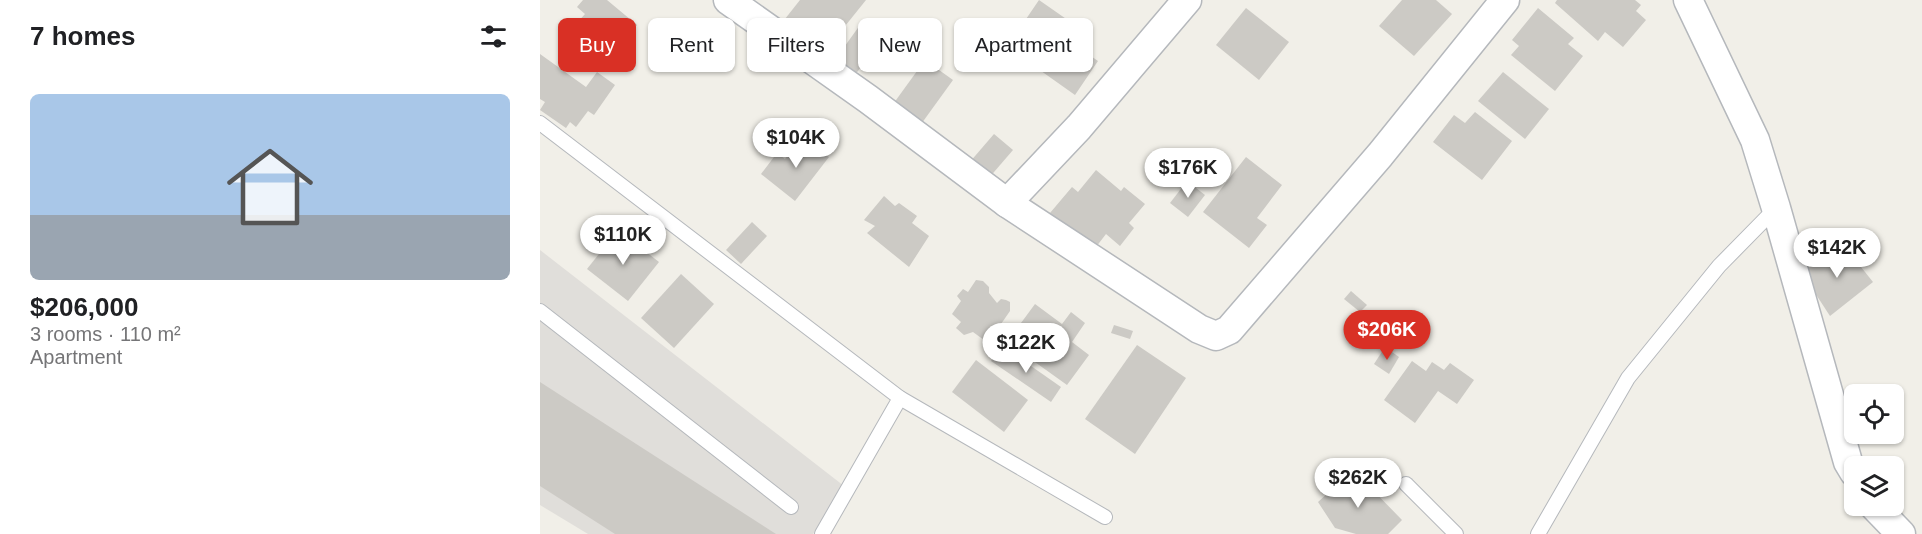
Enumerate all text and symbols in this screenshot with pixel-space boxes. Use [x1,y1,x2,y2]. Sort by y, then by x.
chip: Buy [558,18,636,72]
chip: Rent [648,18,735,72]
chip: Filters [747,18,846,72]
chip: New [858,18,942,72]
chip: Apartment [954,18,1093,72]
icon: filters [477,20,510,53]
text: 7 homes [30,21,136,51]
pin: $104K [754,118,838,169]
text: $104K [767,126,825,148]
icon: home [216,133,324,241]
pin: $176K [1146,148,1230,199]
text: $176K [1159,156,1217,178]
pin: $110K [581,215,665,266]
text: $110K [594,223,652,245]
pin: $142K [1795,228,1879,279]
text: $142K [1808,236,1866,258]
text: $206,000 [30,292,138,322]
pin: $206K [1345,310,1429,361]
text: $206K [1358,318,1416,340]
text: 3 rooms · 110 m² [30,323,181,345]
pin: $122K [984,323,1068,374]
text: $122K [997,331,1055,353]
text: Apartment [30,346,122,368]
map controls [1844,384,1904,516]
button: locate [1844,384,1904,444]
button: layers [1844,456,1904,516]
pin: $262K [1316,458,1400,509]
text: $262K [1329,466,1387,488]

